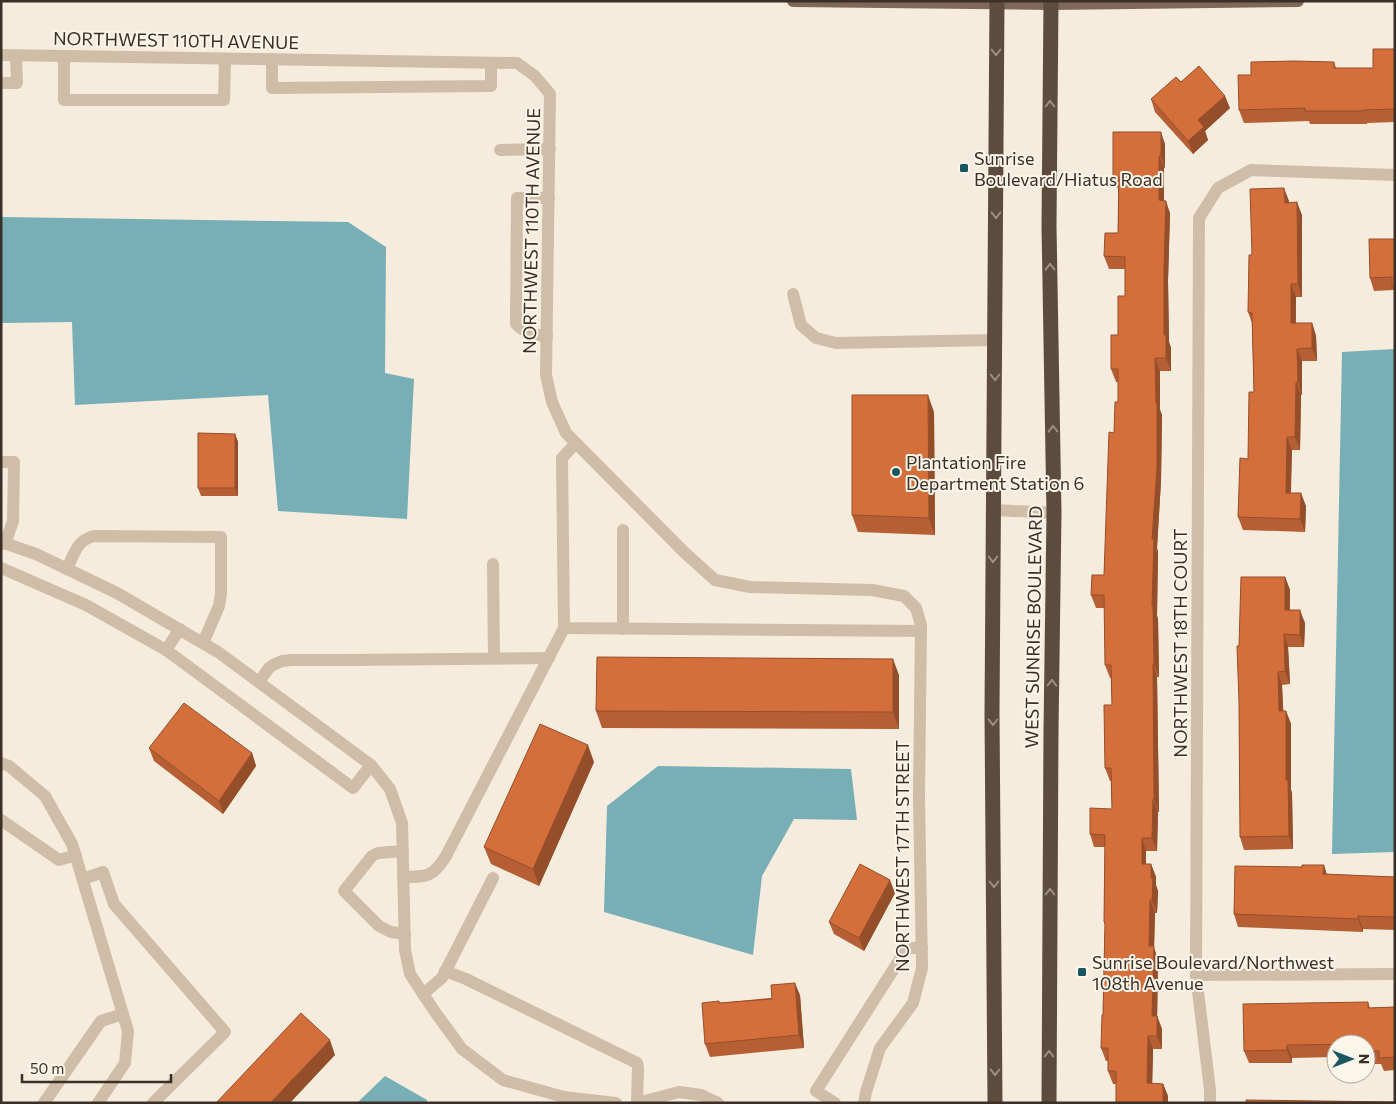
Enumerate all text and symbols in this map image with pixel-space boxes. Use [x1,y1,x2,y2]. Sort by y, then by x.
street label: NORTHWEST 110TH AVENUE [53,27,299,53]
one-way arrow [991,48,1001,56]
one-way arrow [1045,100,1055,108]
street label: NORTHWEST 110TH AVENUE [518,108,544,354]
place label: Sunrise Boulevard/Hiatus Road [974,147,1163,190]
marker: Sunrise Boulevard/Hiatus Road [958,162,970,174]
one-way arrow [991,211,1001,219]
one-way arrow [1045,263,1055,270]
one-way arrow [990,374,1000,381]
one-way arrow [1047,425,1058,433]
place label: Plantation Fire Department Station 6 [906,451,1084,494]
marker: Plantation Fire Department Station 6 [890,466,902,478]
street label: WEST SUNRISE BOULEVARD [1020,505,1046,749]
street label: NORTHWEST 18TH COURT [1169,528,1191,758]
one-way arrow [988,555,999,563]
one-way arrow [1047,678,1057,686]
one-way arrow [987,718,998,726]
street label: NORTHWEST 17TH STREET [891,740,913,972]
one-way arrow [989,880,999,888]
one-way arrow [1045,887,1055,895]
place label: Sunrise Boulevard/Northwest 108th Avenue [1092,951,1334,994]
marker: Sunrise Boulevard/Northwest 108th Avenue [1076,966,1088,978]
north arrow [1326,1034,1376,1084]
one-way arrow [1044,1050,1054,1058]
scale bar [22,1052,171,1084]
text: N [1356,1054,1373,1064]
text: 50 m [30,1059,64,1077]
one-way arrow [990,1068,1000,1076]

